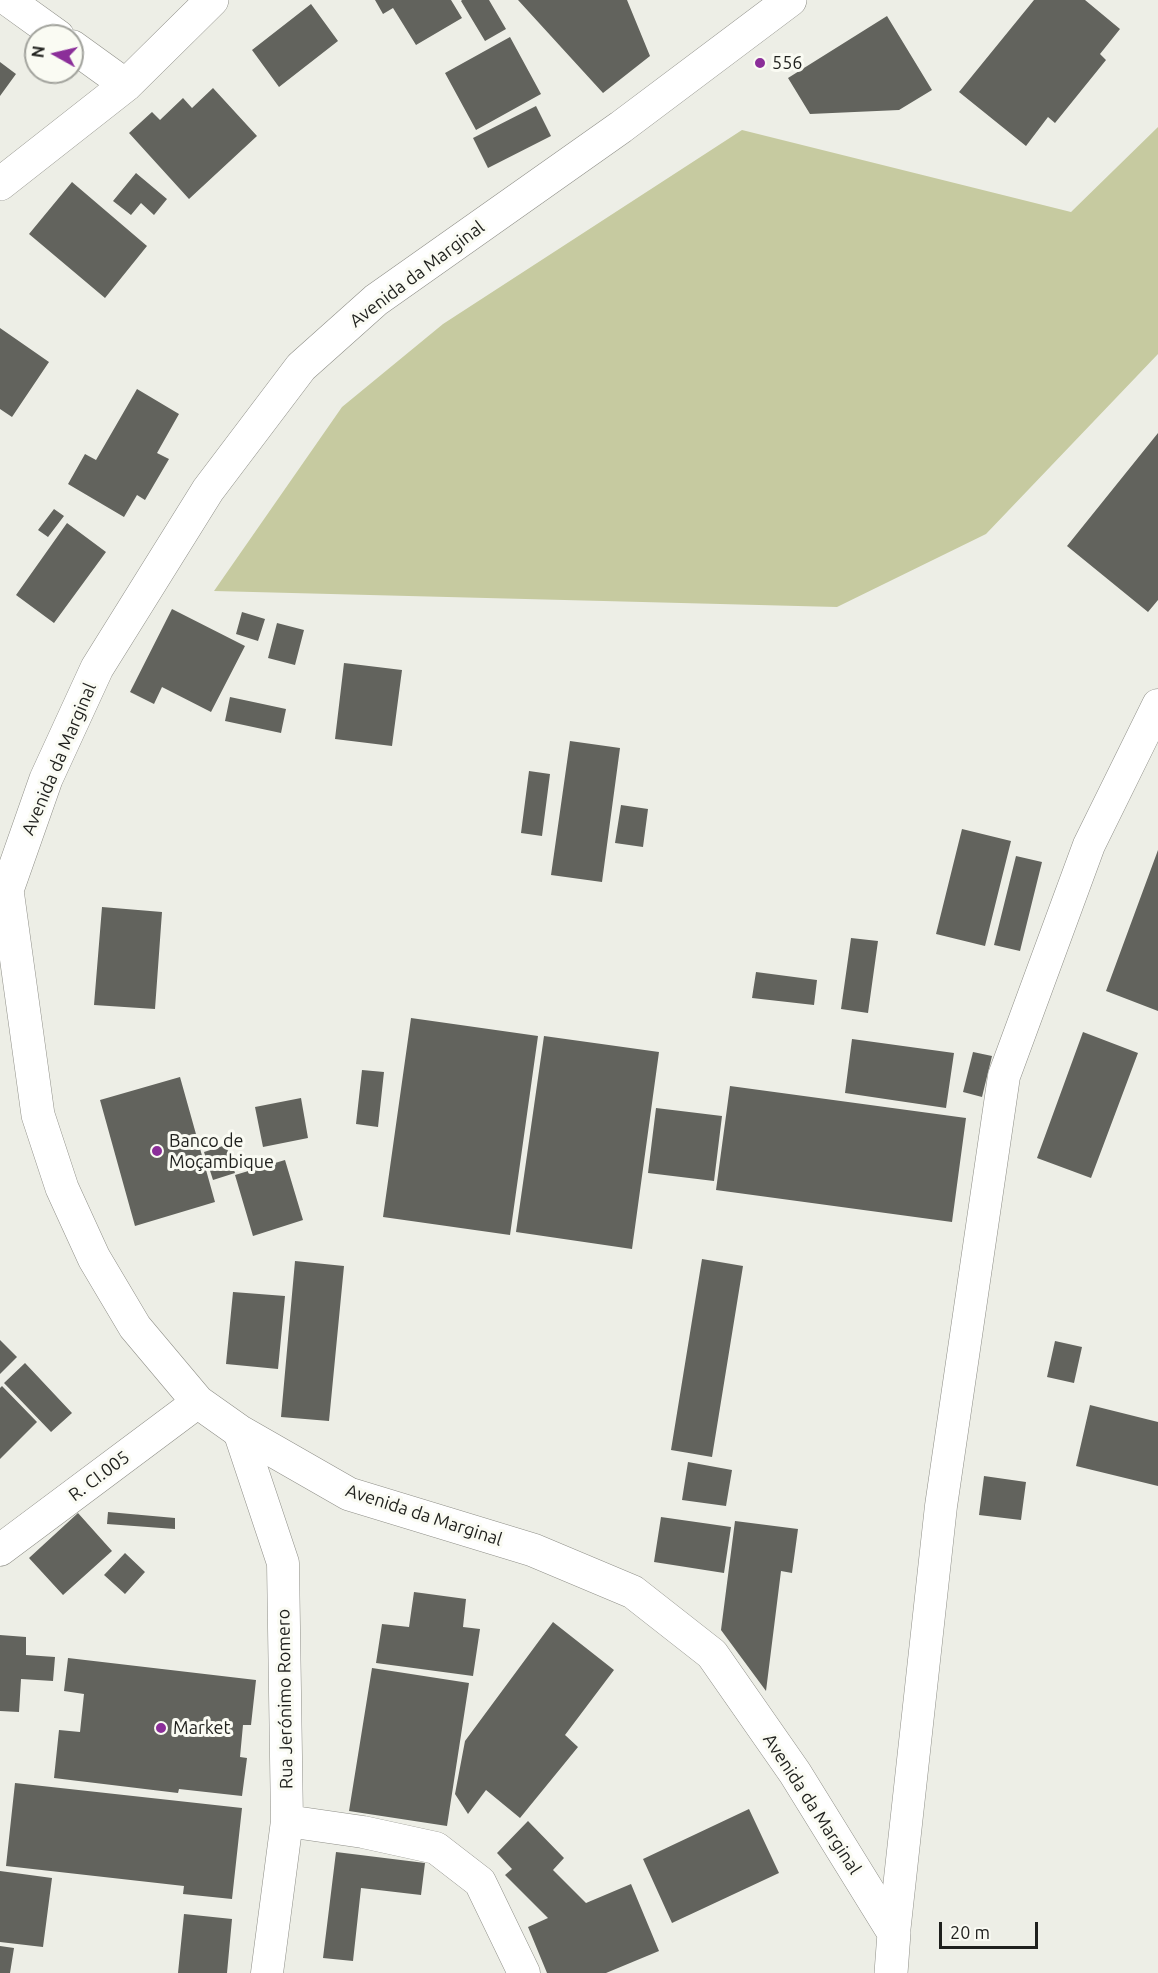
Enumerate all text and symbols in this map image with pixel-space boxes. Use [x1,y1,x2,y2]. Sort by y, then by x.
north arrow [24,24,84,84]
text: N [28,45,48,59]
place label: 556 [772,52,802,74]
marker: 556 [753,56,767,70]
street label: Avenida da Marginal [345,216,489,332]
street label: Avenida da Marginal [17,680,101,838]
place label: Banco de Moçambique [169,1130,274,1172]
marker: Banco de Moçambique [150,1144,164,1158]
street label: R. CI.005 [64,1446,134,1506]
street label: Avenida da Marginal [343,1480,505,1550]
street label: Rua Jerónimo Romero [273,1609,297,1789]
place label: Market [173,1717,231,1739]
marker: Market [154,1721,168,1735]
street label: Avenida da Marginal [758,1730,866,1878]
scale bar [942,1910,1041,1948]
text: 20 m [950,1922,990,1942]

